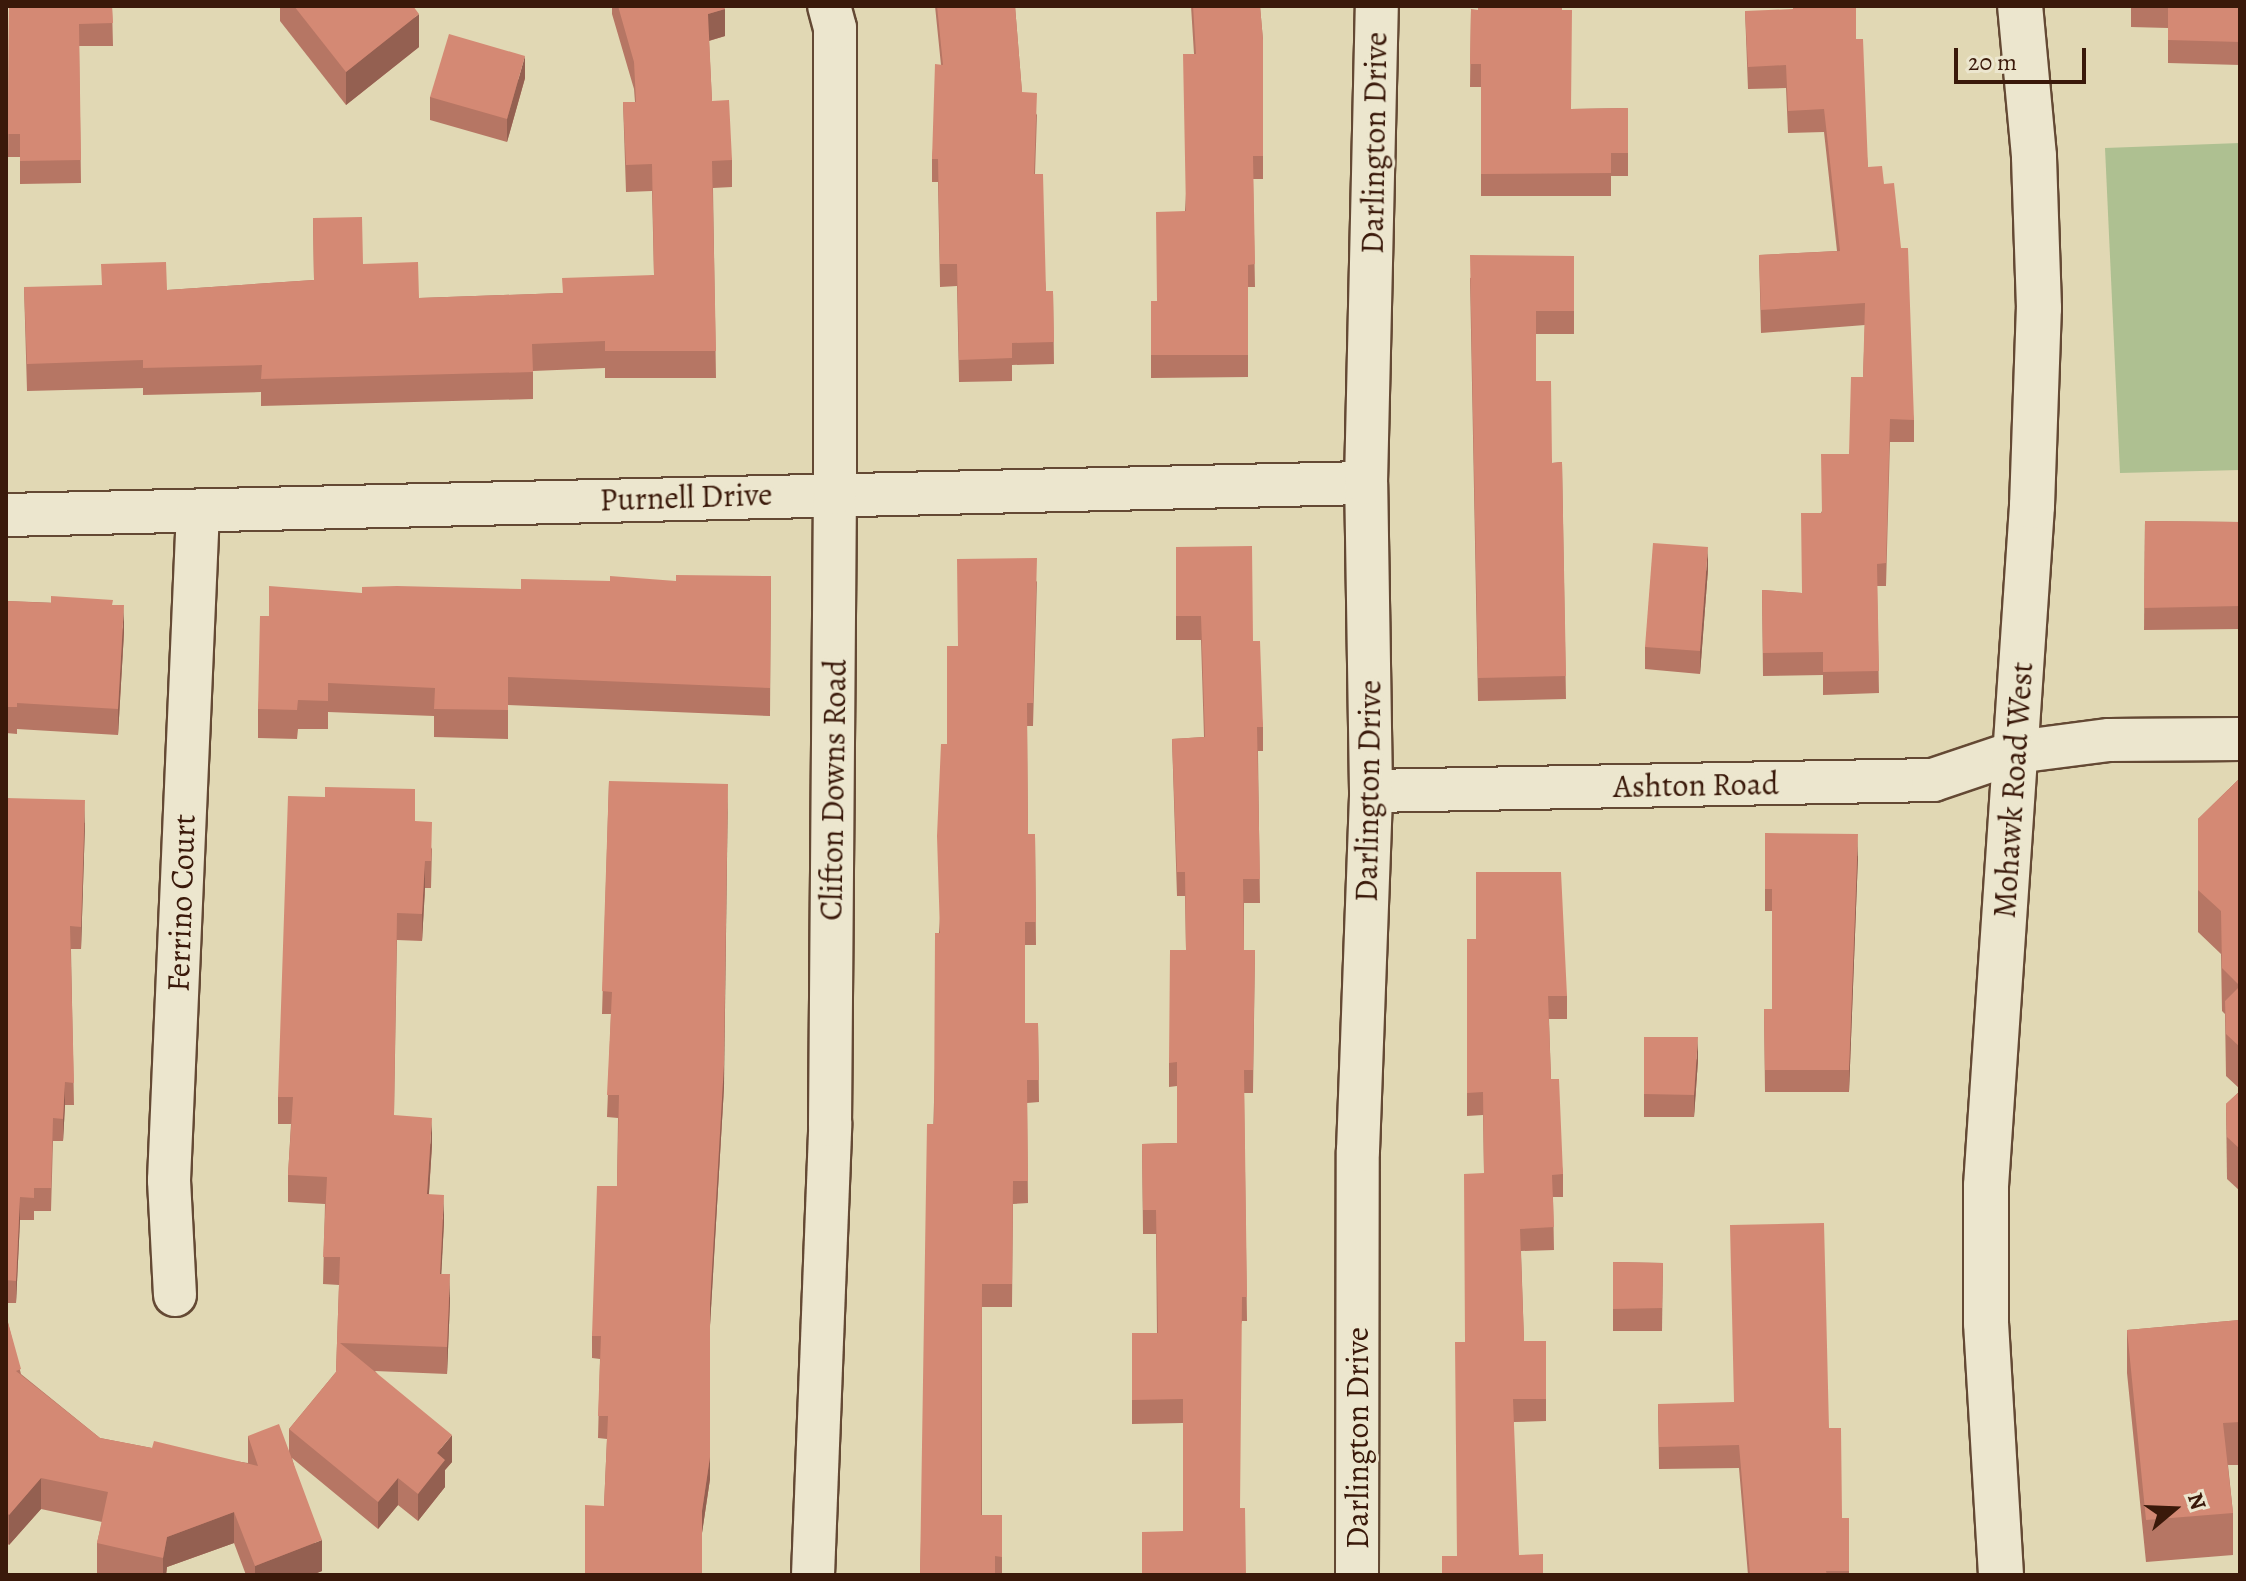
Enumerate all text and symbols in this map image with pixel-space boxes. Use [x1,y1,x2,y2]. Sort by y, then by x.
street label: Darlington Drive [1353,32,1395,254]
scale bar [1958,32,2090,82]
text: 20 m [1968,46,2017,78]
street label: Purnell Drive [599,475,773,519]
street label: Clifton Downs Road [812,659,854,921]
street label: Mohawk Road West [1985,661,2041,919]
street label: Darlington Drive [1347,680,1389,902]
street label: Ashton Road [1613,764,1779,806]
street label: Ferrino Court [159,813,203,993]
street label: Darlington Drive [1338,1327,1376,1549]
north arrow [2134,1469,2214,1549]
text: N [2180,1489,2213,1514]

